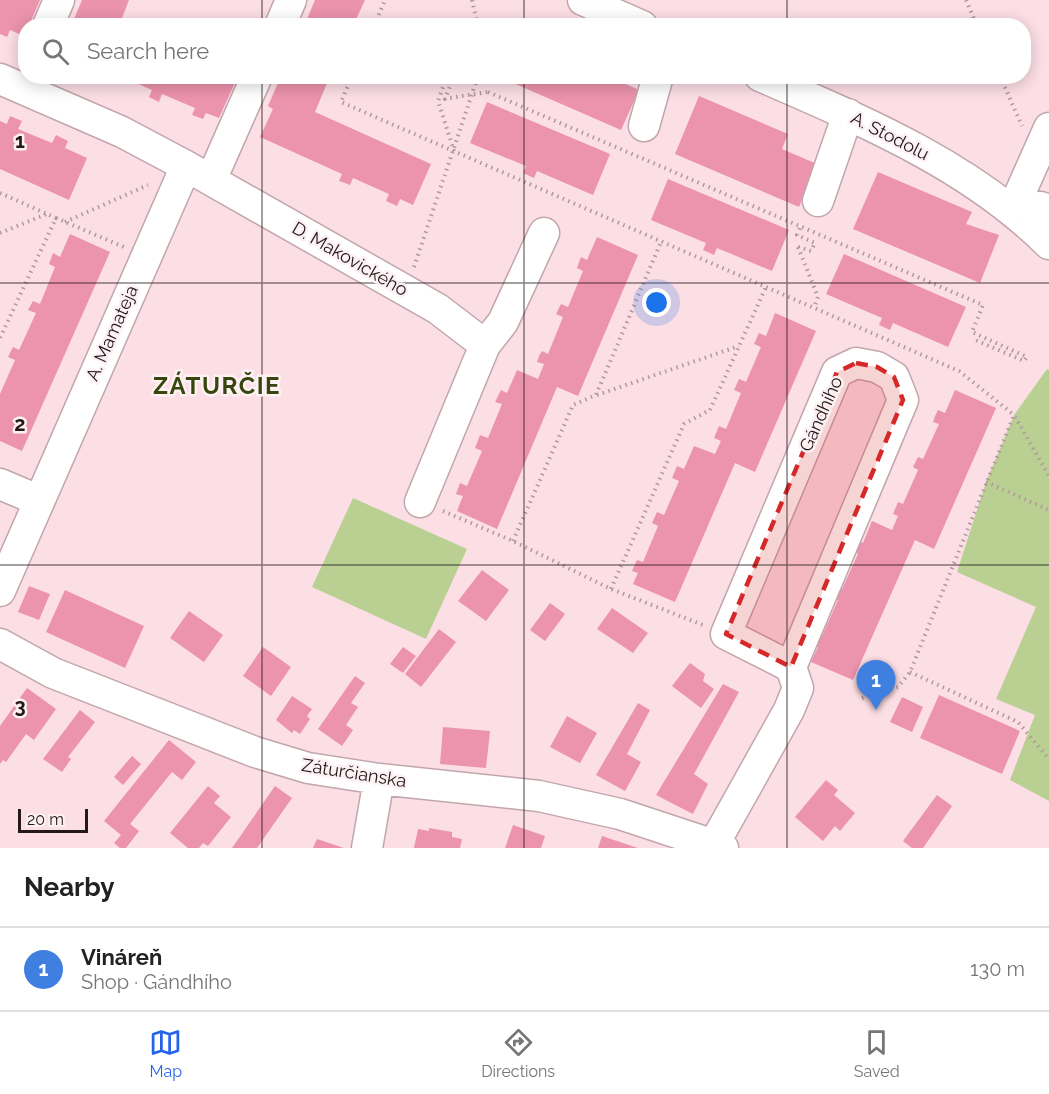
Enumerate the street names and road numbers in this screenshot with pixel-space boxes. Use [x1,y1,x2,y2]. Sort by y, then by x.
street label: A. Stodolu [848,107,933,164]
street label: D. Makovického [289,217,412,300]
street label: A. Mamateja [81,282,142,384]
street label: Gándhího [795,373,847,455]
street label: Záturčianska [300,754,408,791]

